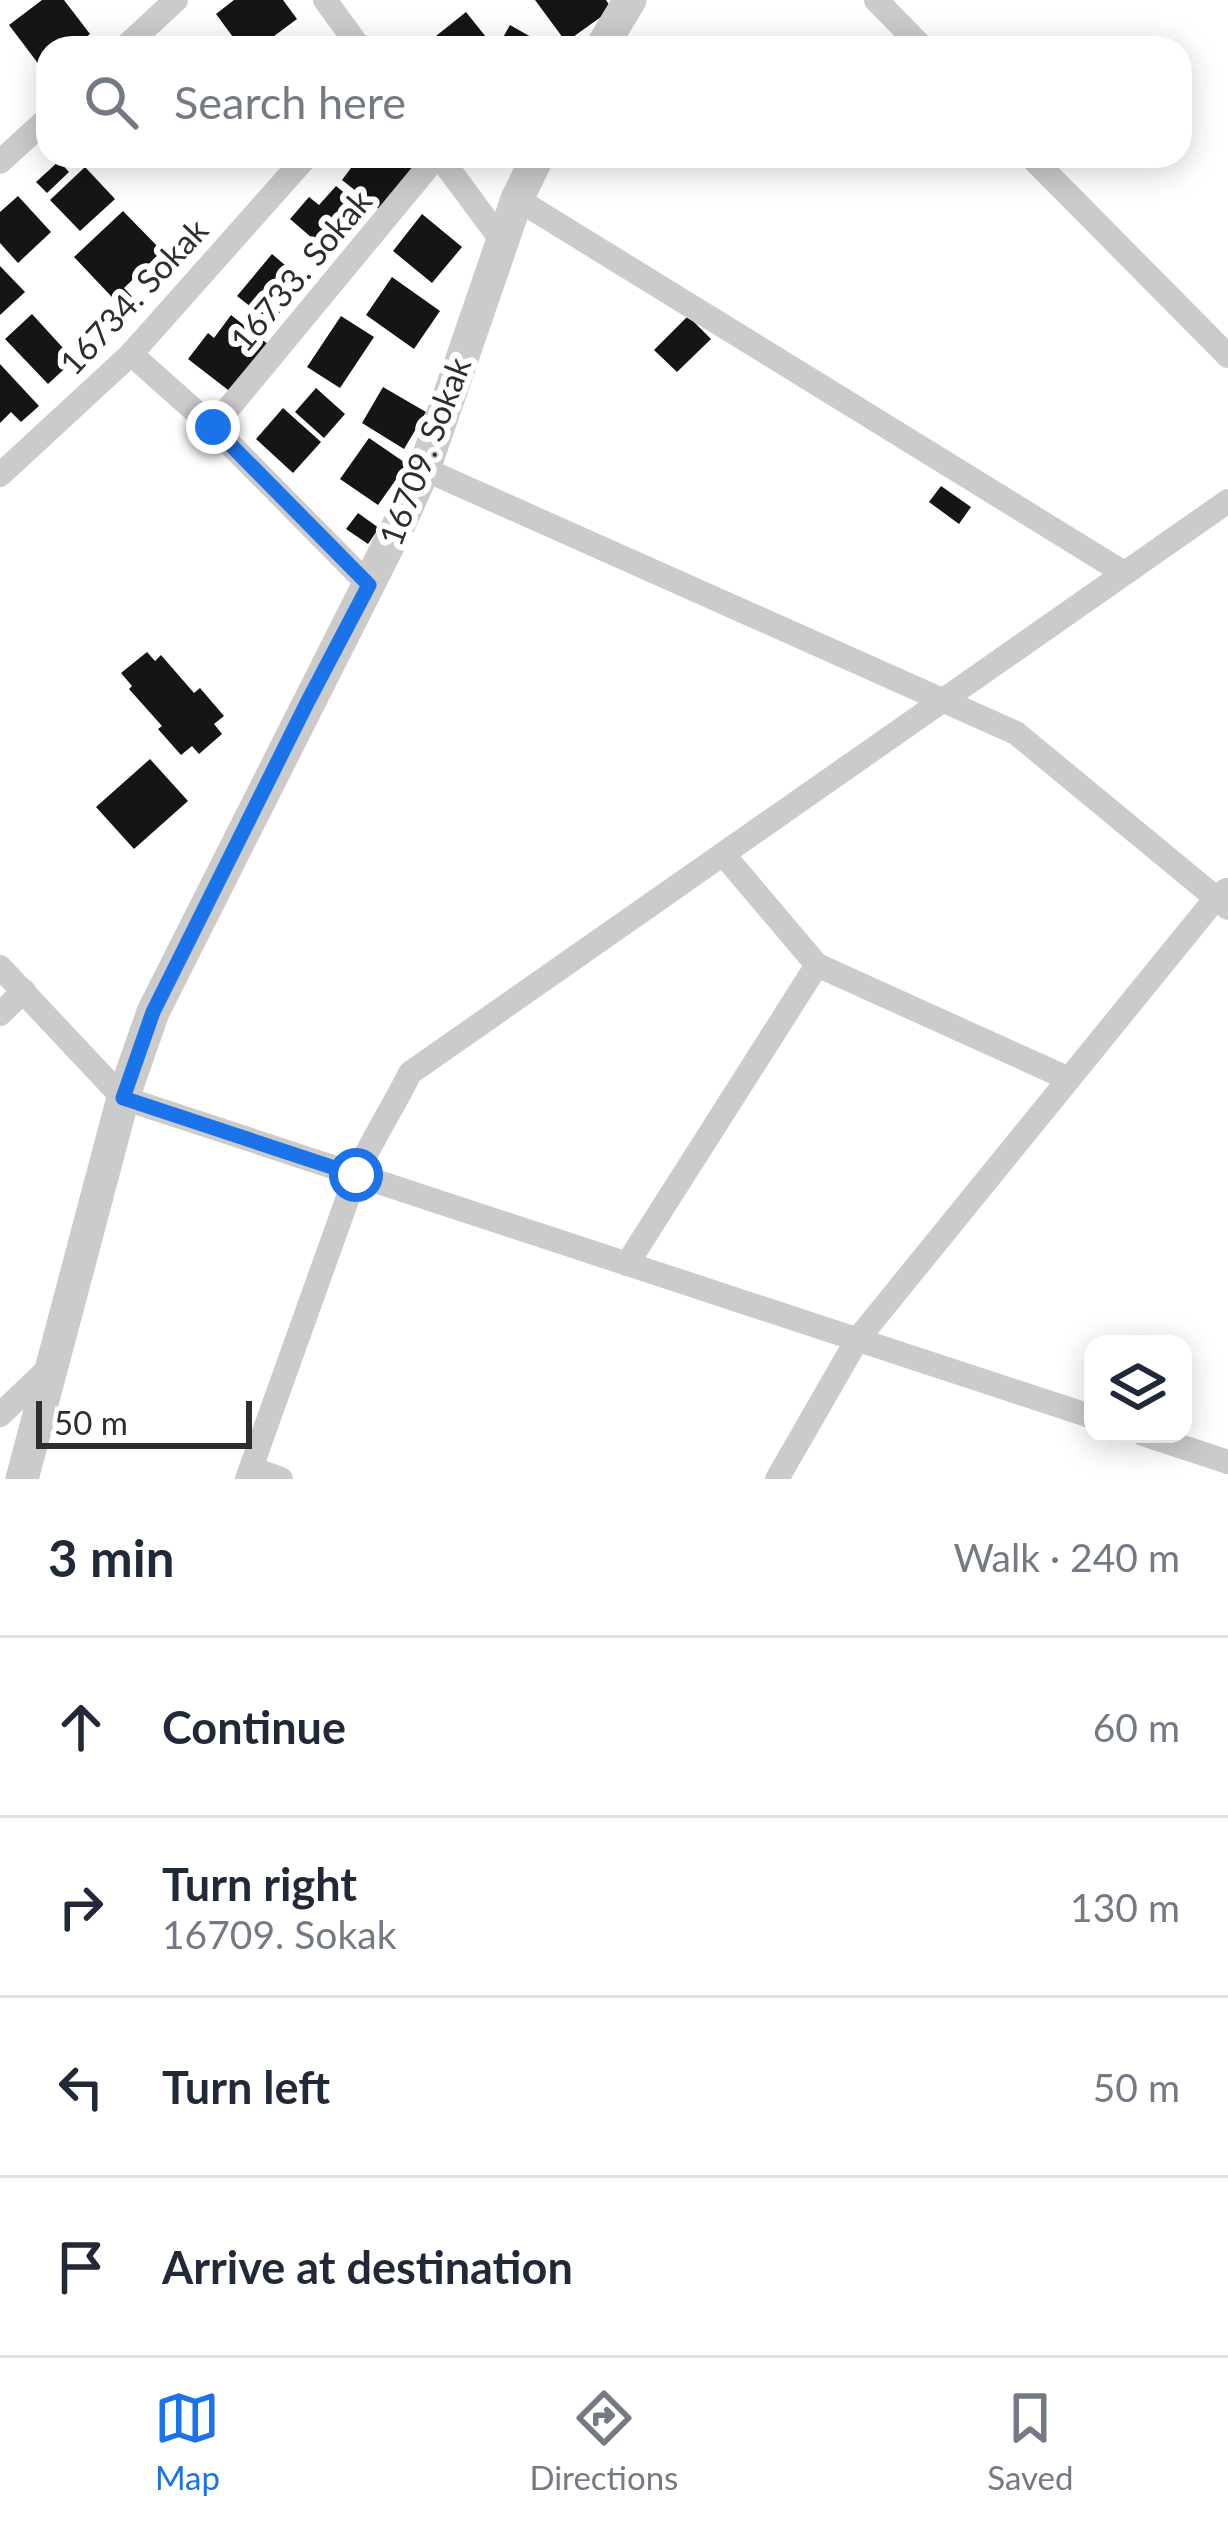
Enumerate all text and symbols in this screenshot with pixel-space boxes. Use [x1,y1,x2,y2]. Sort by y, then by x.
search box [36,36,1192,168]
icon: search [78,69,144,135]
text: Search here [174,75,406,129]
street label: 16733. Sokak [221,181,379,359]
street label: 16734. Sokak [51,210,215,382]
street label: 16709. Sokak [370,351,478,551]
route end [186,400,240,454]
route start [329,1148,383,1202]
map controls [1084,1335,1192,1443]
button: layers [1084,1335,1192,1443]
scale bar [36,1395,252,1448]
text: 50 m [54,1402,128,1442]
text: 3 min [48,1527,174,1588]
text: Walk · 240 m [953,1534,1180,1580]
icon: ahead [48,1694,114,1760]
text: Continue [162,1700,346,1754]
text: 60 m [1093,1704,1180,1750]
text: Turn right [162,1857,357,1911]
icon: right [48,1874,114,1940]
text: 130 m [1070,1884,1180,1930]
text: 16709. Sokak [162,1911,396,1957]
icon: left [48,2054,114,2120]
text: Turn left [162,2060,330,2114]
text: 50 m [1093,2064,1180,2110]
icon: arrive [48,2234,114,2300]
text: Arrive at destination [162,2240,573,2294]
tab: Map [154,2385,220,2497]
tab: Directions [529,2385,678,2497]
tab: Saved [987,2385,1074,2497]

